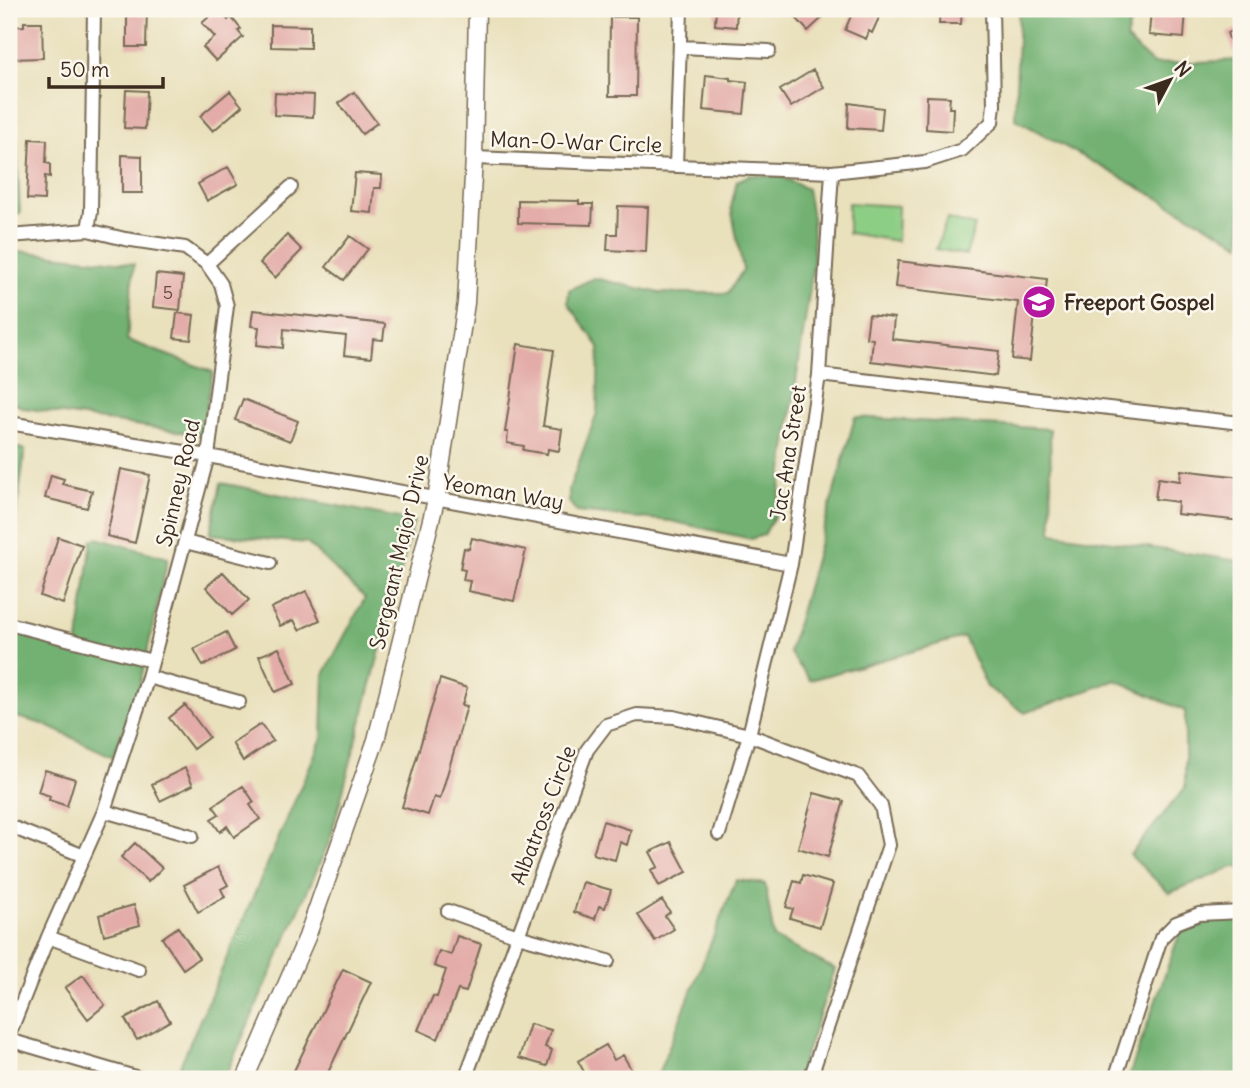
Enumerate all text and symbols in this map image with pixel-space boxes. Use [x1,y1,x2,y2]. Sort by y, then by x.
scale bar [49,46,163,90]
north arrow [1134,46,1204,116]
text: 50 m [60,56,109,83]
text: N [1169,56,1196,82]
street label: Man-O-War Circle [490,126,662,158]
house number: 5 [163,281,173,304]
school or university icon: Freeport Gospel [1020,283,1058,321]
place label: Freeport Gospel [1064,289,1215,316]
street label: Jac Ana Street [764,383,812,523]
street label: Spinney Road [150,417,206,549]
street label: Sergeant Major Drive [363,452,435,652]
street label: Yeoman Way [440,468,566,516]
street label: Albatross Circle [504,742,582,888]

